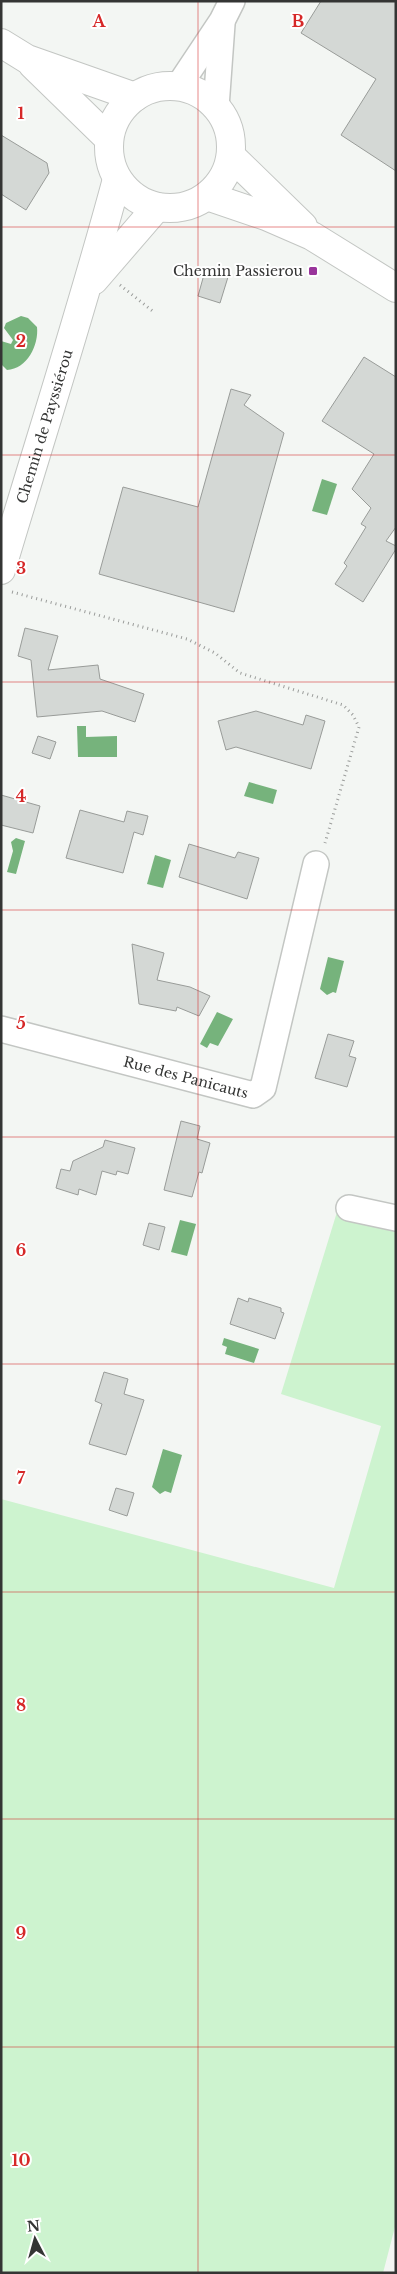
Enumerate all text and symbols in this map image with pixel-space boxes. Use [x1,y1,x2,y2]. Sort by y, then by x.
text: A [92,11,107,31]
text: B [292,11,305,31]
text: 1 [18,103,25,123]
place label: Chemin Passierou [173,262,304,280]
marker: Chemin Passierou [307,265,319,277]
text: 2 [16,331,26,351]
street label: Chemin de Payssiérou [13,347,77,506]
text: 3 [16,558,26,578]
text: 4 [16,786,26,806]
text: 5 [16,1013,26,1033]
street label: Rue des Panicauts [121,1052,250,1102]
text: 6 [16,1240,27,1260]
text: 7 [17,1468,26,1488]
text: 8 [16,1695,26,1715]
text: 9 [16,1923,27,1943]
text: 10 [11,2150,31,2170]
north arrow [10,2214,60,2264]
text: N [26,2216,41,2236]

